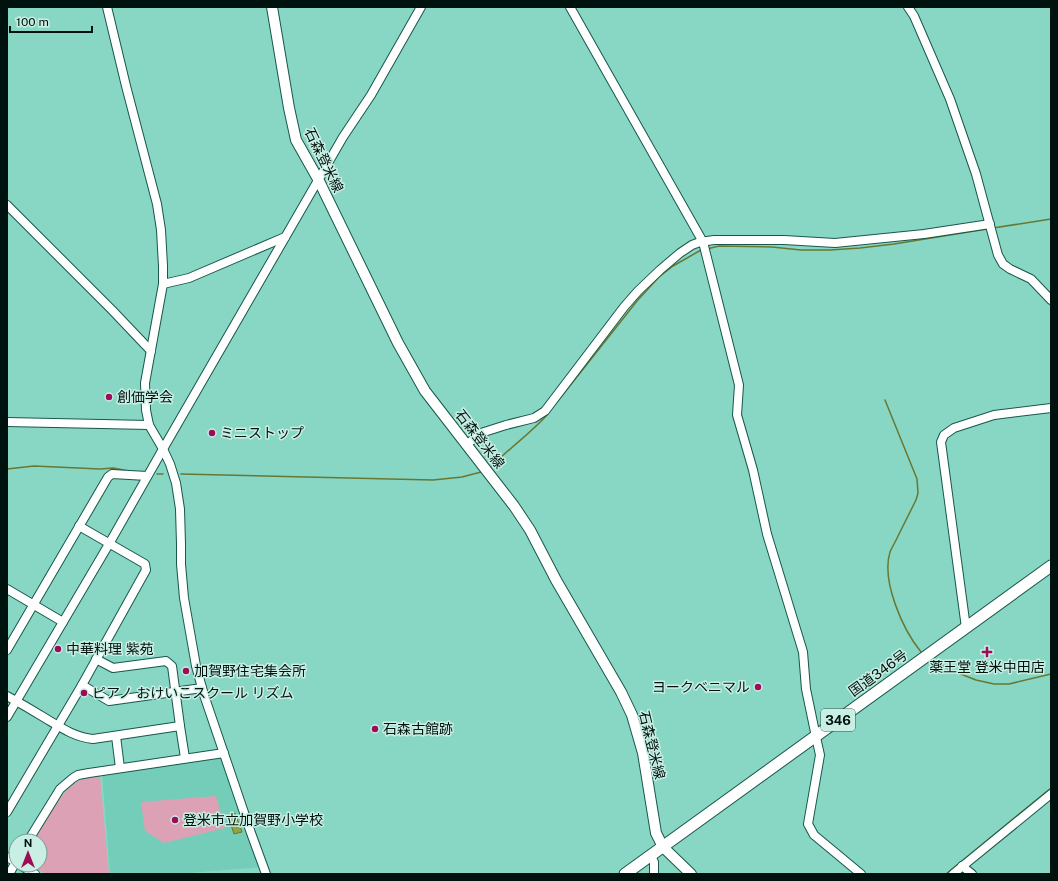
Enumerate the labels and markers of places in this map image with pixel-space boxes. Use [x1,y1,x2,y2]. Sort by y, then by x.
place label: 創価学会 [117,389,173,405]
marker: 創価学会 [104,392,114,402]
place label: ミニストップ [220,425,304,441]
marker: ミニストップ [207,428,217,438]
place label: 中華料理 紫苑 [66,641,153,657]
marker: 中華料理 紫苑 [53,644,63,654]
marker: 薬王堂 登米中田店 [982,647,992,657]
place label: 薬王堂 登米中田店 [929,659,1045,675]
place label: 加賀野住宅集会所 [194,663,306,679]
marker: 加賀野住宅集会所 [181,666,191,676]
place label: ヨークベニマル [652,679,750,695]
marker: ヨークベニマル [753,682,763,692]
place label: ピアノ おけいこスクール リズム [92,685,294,701]
marker: ピアノ おけいこスクール リズム [79,688,89,698]
place label: 石森古館跡 [383,721,453,737]
marker: 石森古館跡 [370,724,380,734]
place label: 登米市立加賀野小学校 [183,812,323,828]
marker: 登米市立加賀野小学校 [170,815,180,825]

